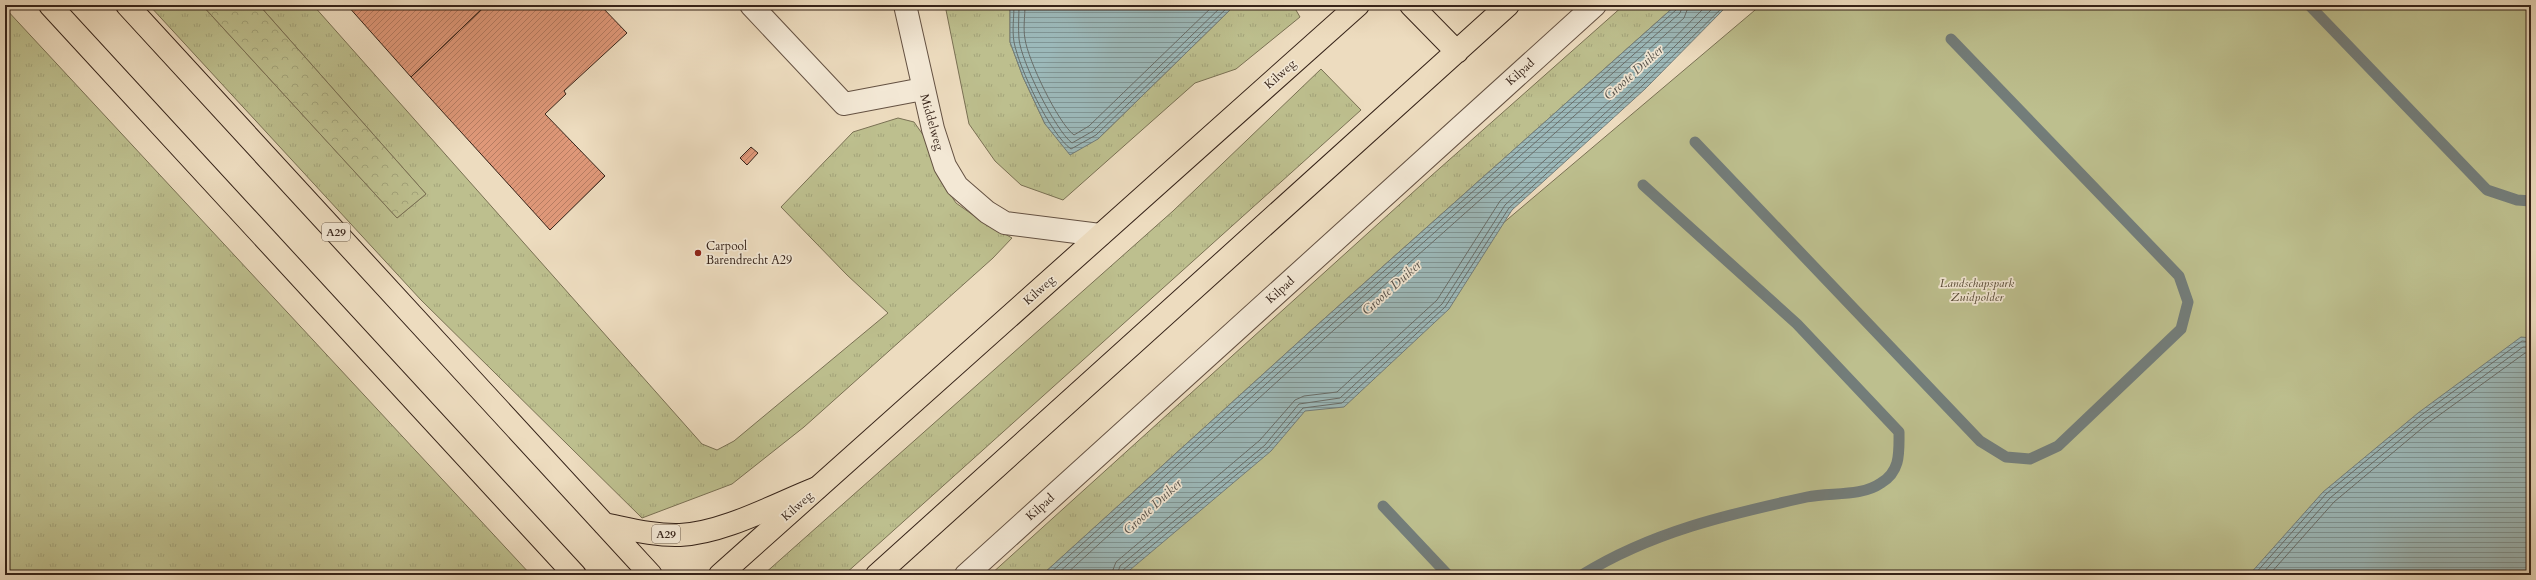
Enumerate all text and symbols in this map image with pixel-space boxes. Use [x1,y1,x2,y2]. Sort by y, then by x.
water label: Groote Duiker [1600,41,1668,104]
street label: Kilweg [1261,55,1299,92]
street label: Kilpad [1502,55,1538,89]
street label: Middelweg [916,92,948,152]
road number: A29 [322,223,350,241]
place label: Carpool Barendrecht A29 [706,238,792,268]
marker: Carpool Barendrecht A29 [693,248,703,258]
water label: Groote Duiker [1358,256,1426,319]
street label: Kilweg [1020,271,1058,308]
street label: Kilpad [1262,273,1298,307]
park label: Landschapspark Zuidpolder [1940,275,2014,305]
water label: Groote Duiker [1119,474,1187,539]
street label: Kilweg [778,487,816,524]
street label: Kilpad [1022,490,1058,524]
road number: A29 [652,525,680,543]

